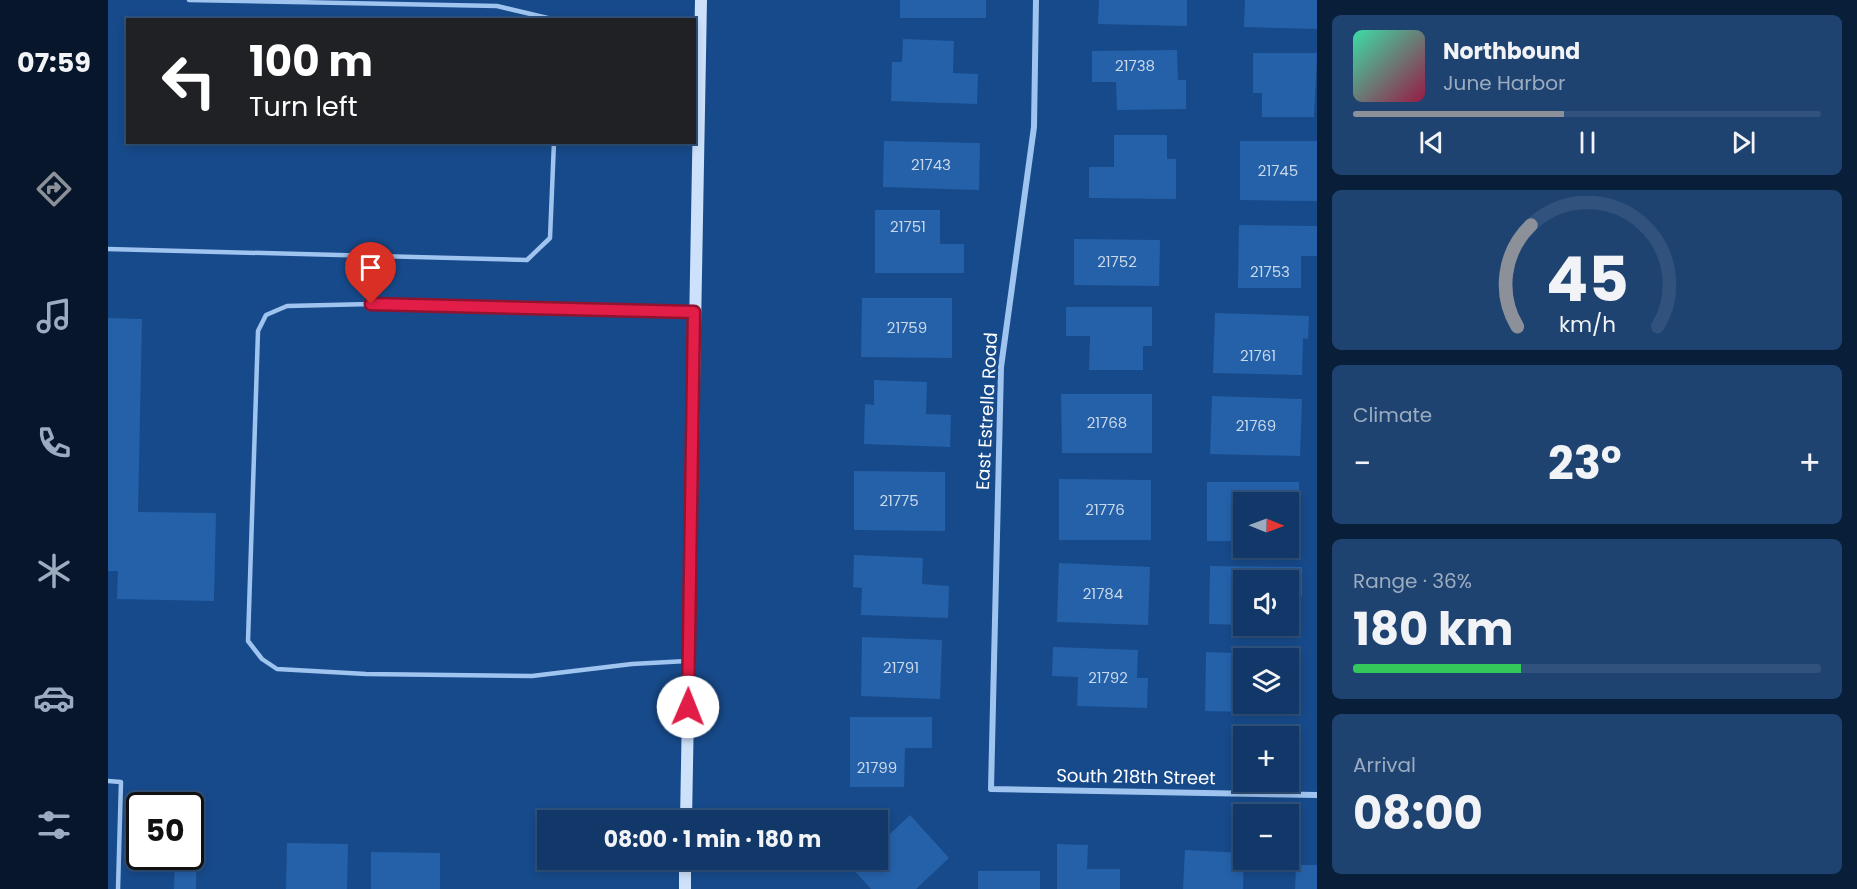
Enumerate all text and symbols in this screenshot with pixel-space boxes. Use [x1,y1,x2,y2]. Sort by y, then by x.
text: 100 m [249,32,373,91]
text: Northbound [1443,36,1580,67]
icon: left [150,42,228,120]
text: 07:59 [17,44,91,81]
house number: 21738 [1115,55,1155,76]
text: June Harbor [1443,69,1566,97]
text: Turn left [249,88,358,125]
icon: previous [1415,126,1448,159]
icon: pause [1571,126,1604,159]
icon: next [1727,126,1760,159]
house number: 21743 [911,154,951,175]
house number: 21745 [1258,160,1298,181]
icon: directions [33,168,75,210]
house number: 21751 [890,216,926,237]
text: 45 [1546,235,1628,323]
pin [345,242,396,304]
icon: arrive [354,251,387,284]
house number: 21752 [1097,251,1137,272]
house number: 21753 [1250,261,1290,282]
icon: music [33,295,75,337]
text: km/h [1558,309,1616,340]
house number: 21759 [887,317,927,338]
street label: East Estrella Road [970,332,1003,490]
house number: 21761 [1240,345,1276,366]
text: Climate [1353,401,1432,429]
house number: 21768 [1087,412,1127,433]
house number: 21769 [1236,415,1276,436]
icon: phone [33,422,75,464]
text: 23° [1548,432,1622,495]
text: − [1353,440,1371,487]
text: + [1798,440,1821,487]
house number: 21775 [879,490,919,511]
north arrow [1233,492,1299,558]
map controls [1233,492,1299,870]
house number: 21776 [1085,499,1125,520]
icon: climate [33,550,75,592]
text: Range · 36% [1353,567,1472,595]
button: sound [1233,570,1299,636]
house number: 21784 [1083,583,1123,604]
text: 180 km [1353,598,1513,661]
button: layers [1233,648,1299,714]
house number: 21791 [883,657,919,678]
house number: 21792 [1088,667,1128,688]
position arrow [656,675,720,739]
icon: car [33,677,75,719]
button: + [1233,726,1299,792]
text: Arrival [1353,751,1416,779]
house number: 21799 [857,757,897,778]
street label: South 218th Street [1056,763,1216,790]
text: 08:00 [1353,782,1483,845]
speed limit sign: 50 [126,792,204,870]
icon: filters [33,804,75,846]
button: − [1233,804,1299,870]
text: 08:00 · 1 min · 180 m [604,824,821,855]

